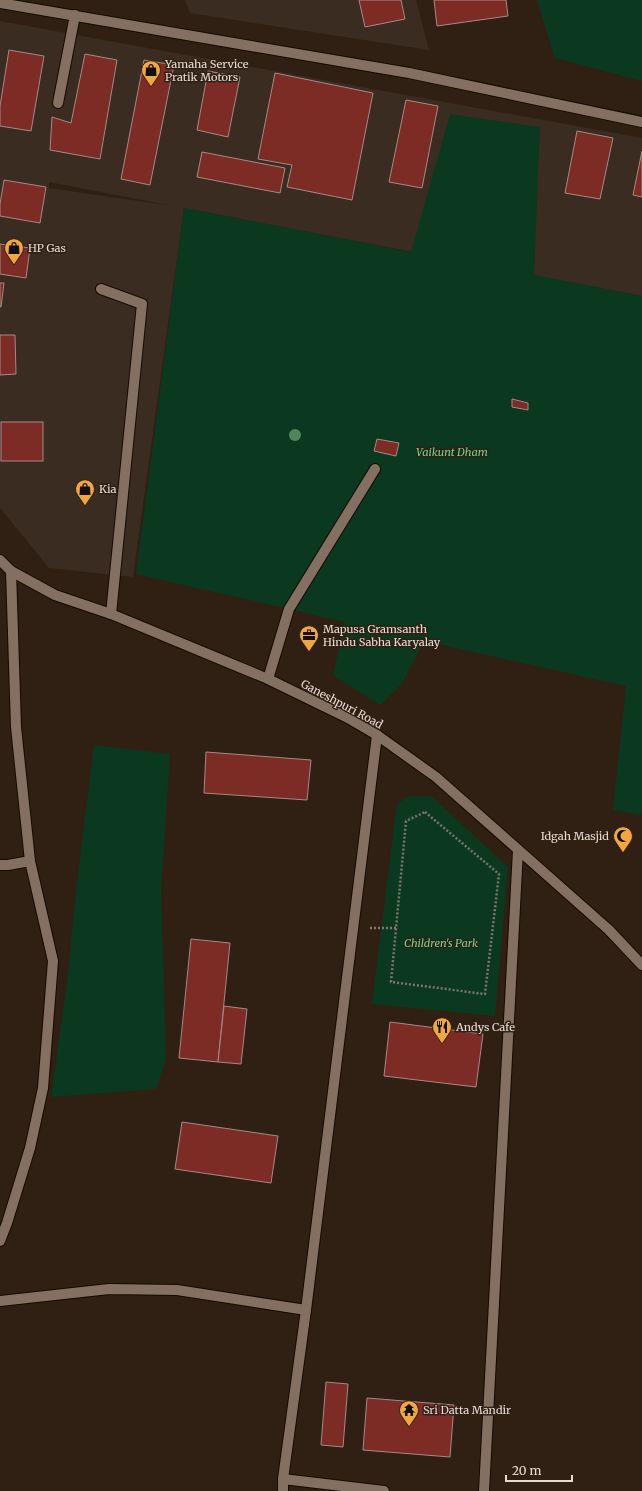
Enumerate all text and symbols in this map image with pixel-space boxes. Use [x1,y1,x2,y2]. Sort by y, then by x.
place label: Yamaha Service Pratik Motors [164,57,249,84]
shop icon: Yamaha Service Pratik Motors [140,59,162,87]
shop icon: HP Gas [3,237,25,265]
place label: HP Gas [28,241,66,255]
park label: Vaikunt Dham [416,445,488,459]
shop icon: Kia [74,478,96,506]
place label: Kia [99,482,116,496]
place label: Mapusa Gramsanth Hindu Sabha Karyalay [323,622,441,649]
office icon: Mapusa Gramsanth Hindu Sabha Karyalay [298,624,320,652]
street label: Ganeshpuri Road [299,677,386,732]
mosque icon: Idgah Masjid [612,825,634,853]
place label: Idgah Masjid [541,829,609,843]
park label: Children's Park [404,936,478,950]
restaurant icon: Andys Cafe [431,1016,453,1044]
place label: Andys Cafe [455,1020,515,1034]
temple icon: Sri Datta Mandir [398,1399,420,1427]
place label: Sri Datta Mandir [423,1403,511,1417]
scale bar [506,1457,572,1483]
text: 20 m [512,1463,541,1478]

